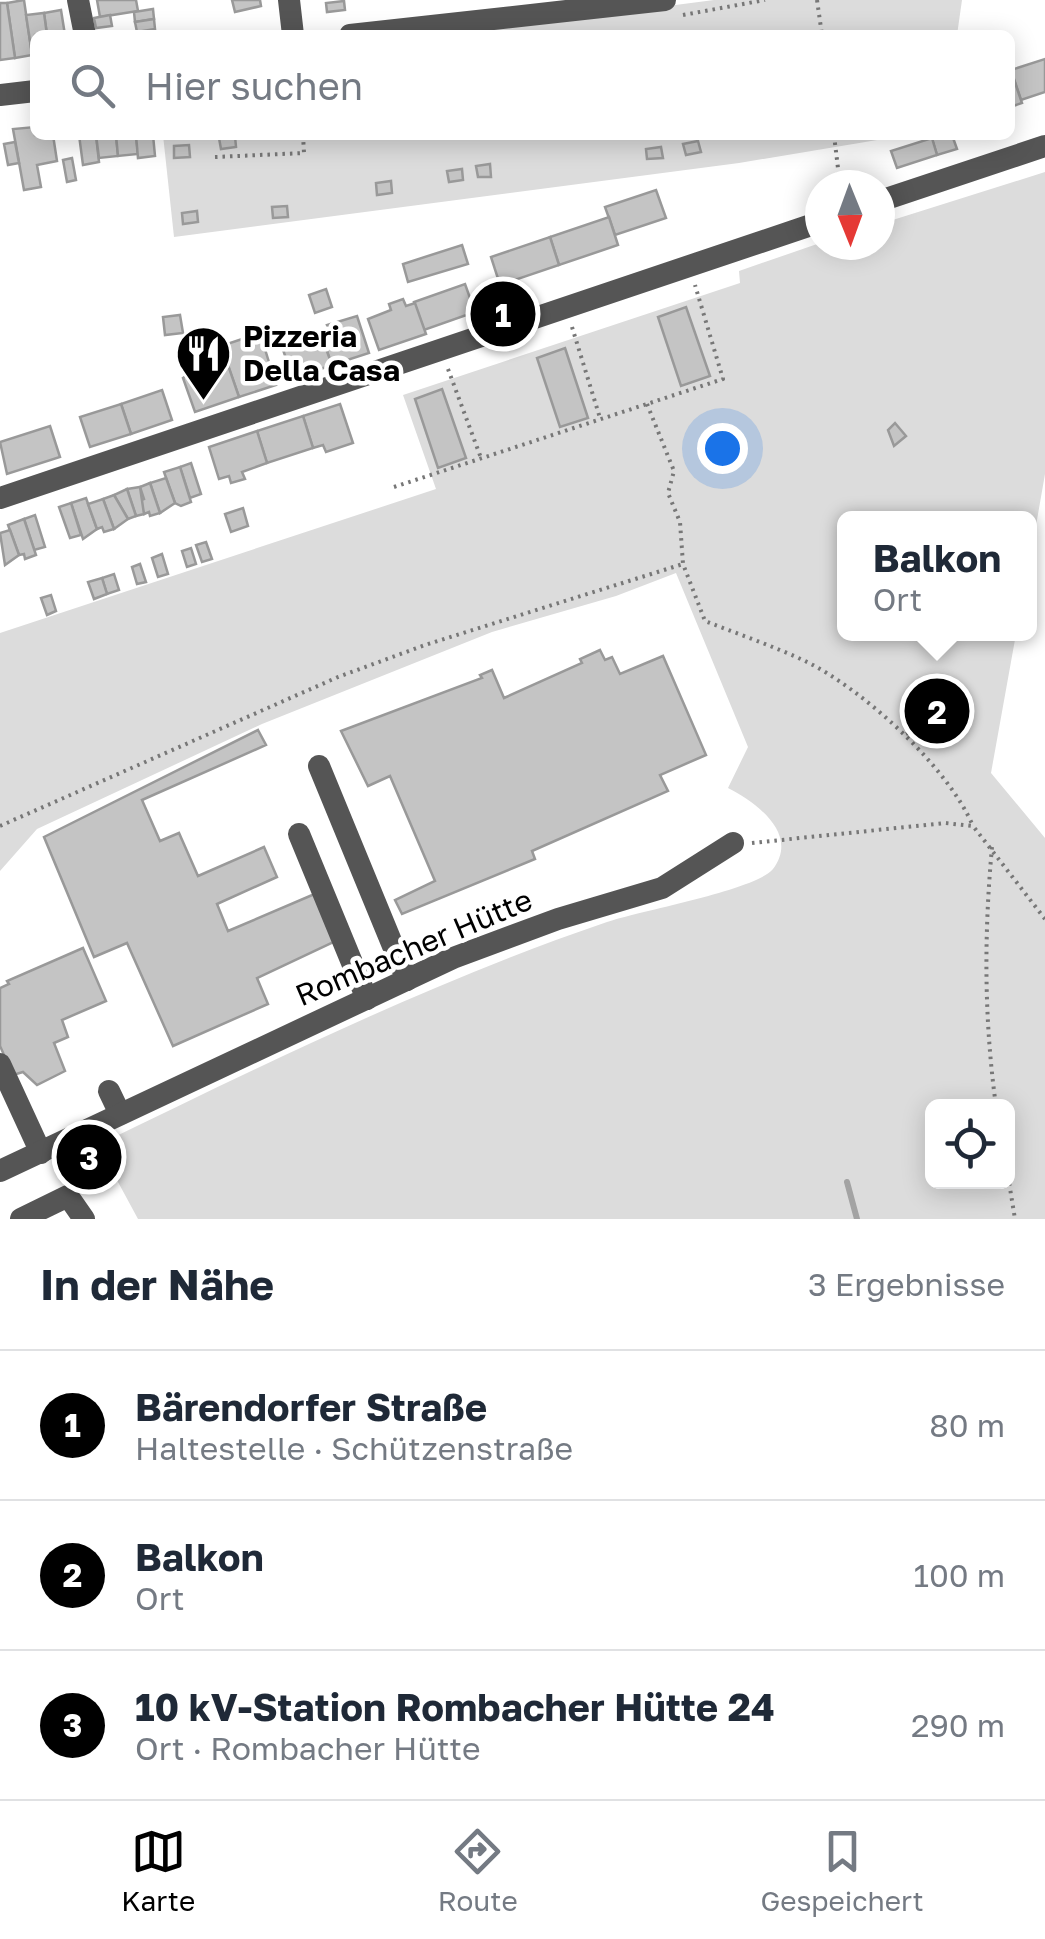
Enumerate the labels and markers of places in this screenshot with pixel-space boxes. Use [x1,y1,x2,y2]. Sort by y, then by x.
pin: 1 [470,276,536,352]
place label: Pizzeria Della Casa [243,318,400,388]
restaurant icon: Pizzeria Della Casa [174,324,234,403]
pin: 2 [904,674,970,748]
pin: 3 [56,1120,122,1194]

